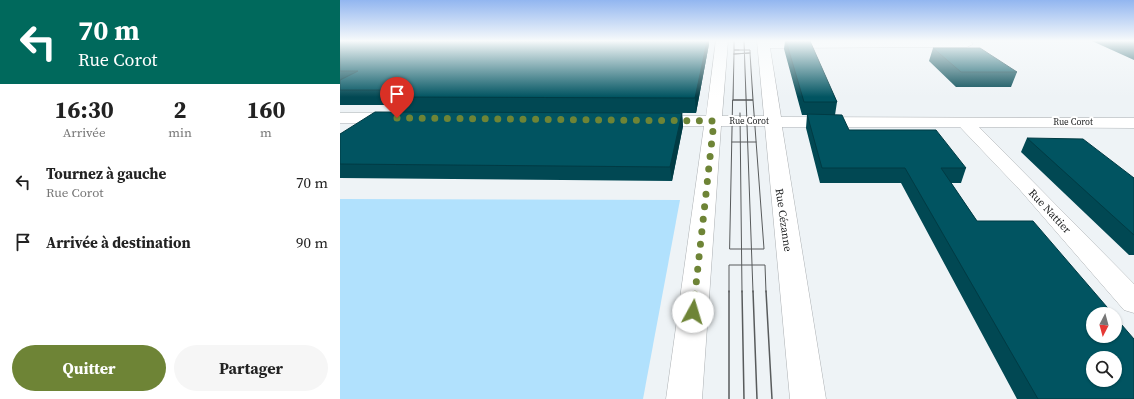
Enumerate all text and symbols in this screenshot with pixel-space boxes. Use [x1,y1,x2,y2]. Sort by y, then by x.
text: 70 m [78,11,140,49]
icon: left [12,16,64,68]
text: Rue Corot [78,47,157,72]
pin [380,77,414,118]
icon: arrive [386,83,408,105]
text: 16:30 [55,93,114,126]
text: 2 [174,93,187,126]
text: 160 [246,93,285,126]
street label: Rue Corot [729,115,769,127]
street label: Rue Corot [1053,116,1093,128]
text: Arrivée [63,124,106,141]
text: min [168,124,192,141]
text: m [260,124,272,141]
text: Tournez à gauche [46,163,166,184]
icon: left [12,171,34,193]
text: 70 m [296,172,328,193]
text: Rue Corot [46,184,103,201]
street label: Rue Nattier [1025,186,1074,237]
street label: Rue Cézanne [772,188,795,253]
icon: arrive [12,231,34,253]
text: Arrivée à destination [46,232,191,253]
text: 90 m [296,232,328,253]
position arrow [672,291,714,333]
north arrow [1086,307,1122,343]
map controls [1086,307,1122,387]
button: Quitter [12,345,166,391]
button: Partager [174,345,328,391]
button: search [1086,351,1122,387]

